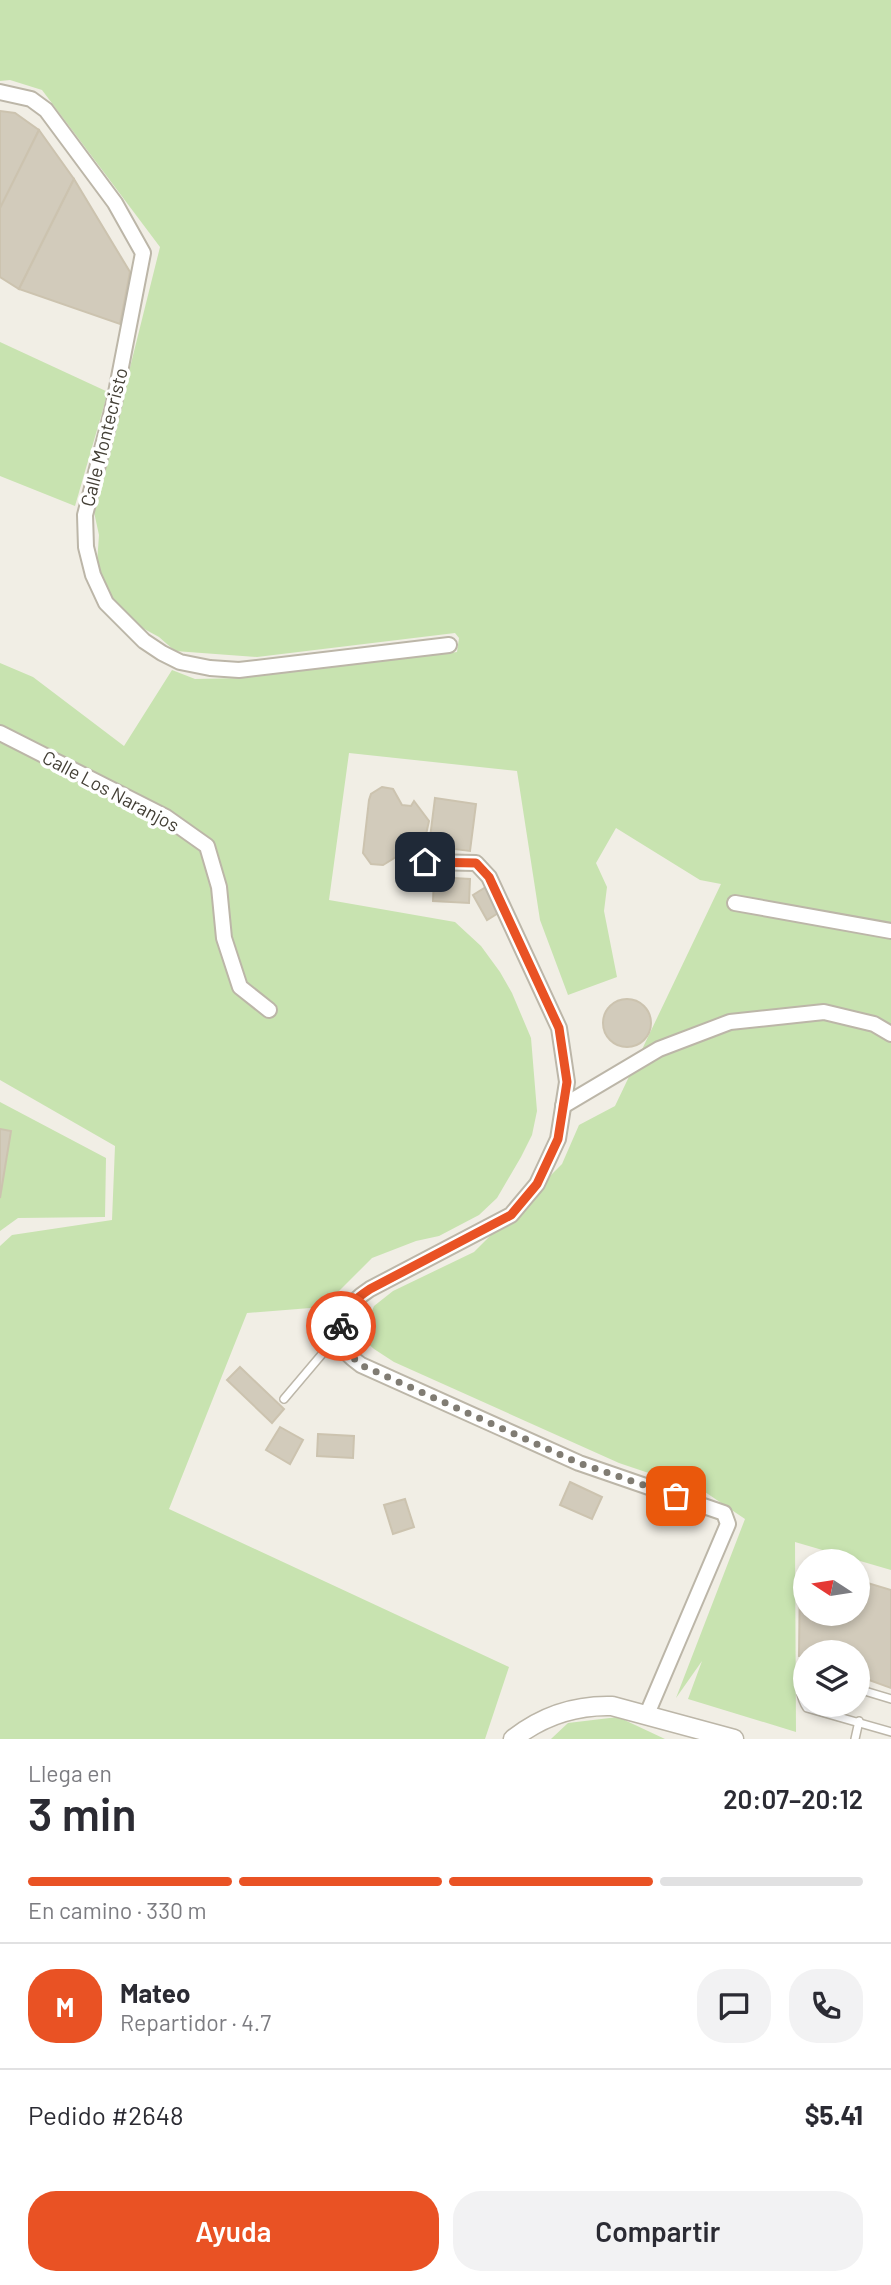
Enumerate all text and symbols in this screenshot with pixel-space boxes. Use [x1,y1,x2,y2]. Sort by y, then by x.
street label: Calle Montecristo [75,365,132,509]
street label: Calle Los Naranjos [39,745,183,836]
pin [395,832,455,892]
icon: home [406,843,444,881]
courier [306,1291,376,1361]
icon: bike [322,1307,360,1345]
pin [646,1466,706,1526]
icon: bag [657,1477,695,1515]
north arrow [793,1549,870,1626]
map controls [793,1549,870,1717]
button: layers [793,1640,870,1717]
text: Llega en [28,1759,112,1787]
text: 20:07–20:12 [723,1783,863,1814]
text: 3 min [28,1785,137,1840]
text: En camino · 330 m [28,1896,207,1924]
button: chat [697,1969,771,2043]
button: phone [789,1969,863,2043]
text: Mateo [120,1977,190,2008]
text: M [56,1991,74,2022]
text: Repartidor · 4.7 [120,2008,271,2036]
text: Pedido #2648 [28,2099,184,2130]
text: $5.41 [805,2099,863,2130]
button: Ayuda [28,2191,439,2271]
button: Compartir [453,2191,863,2271]

